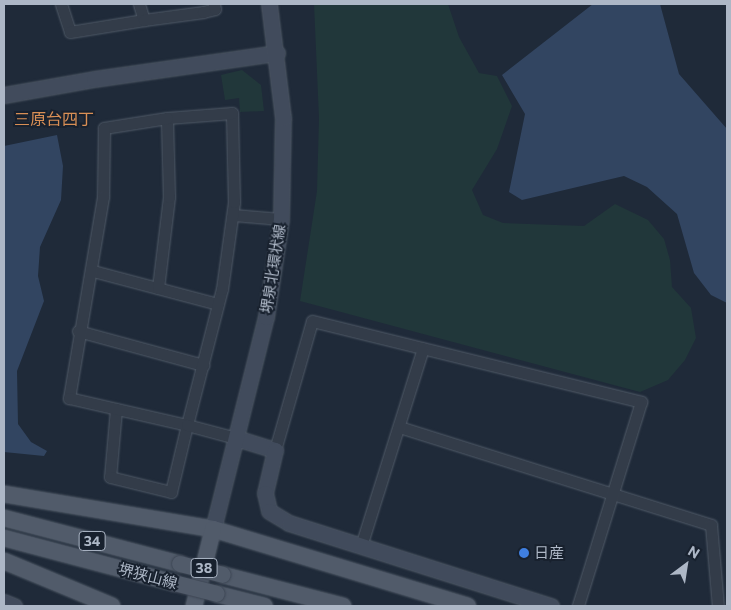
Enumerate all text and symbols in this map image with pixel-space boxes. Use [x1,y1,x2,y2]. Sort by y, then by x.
district label: 三原台四丁 [14,109,94,129]
street label: 堺泉北環状線 [257,223,289,315]
road number: 34 [78,530,106,552]
north arrow [661,540,711,590]
text: N [685,542,703,562]
place label: 日産 [534,544,564,562]
marker: 日産 [518,547,530,559]
road number: 38 [190,556,218,580]
street label: 堺狭山線 [117,560,179,592]

